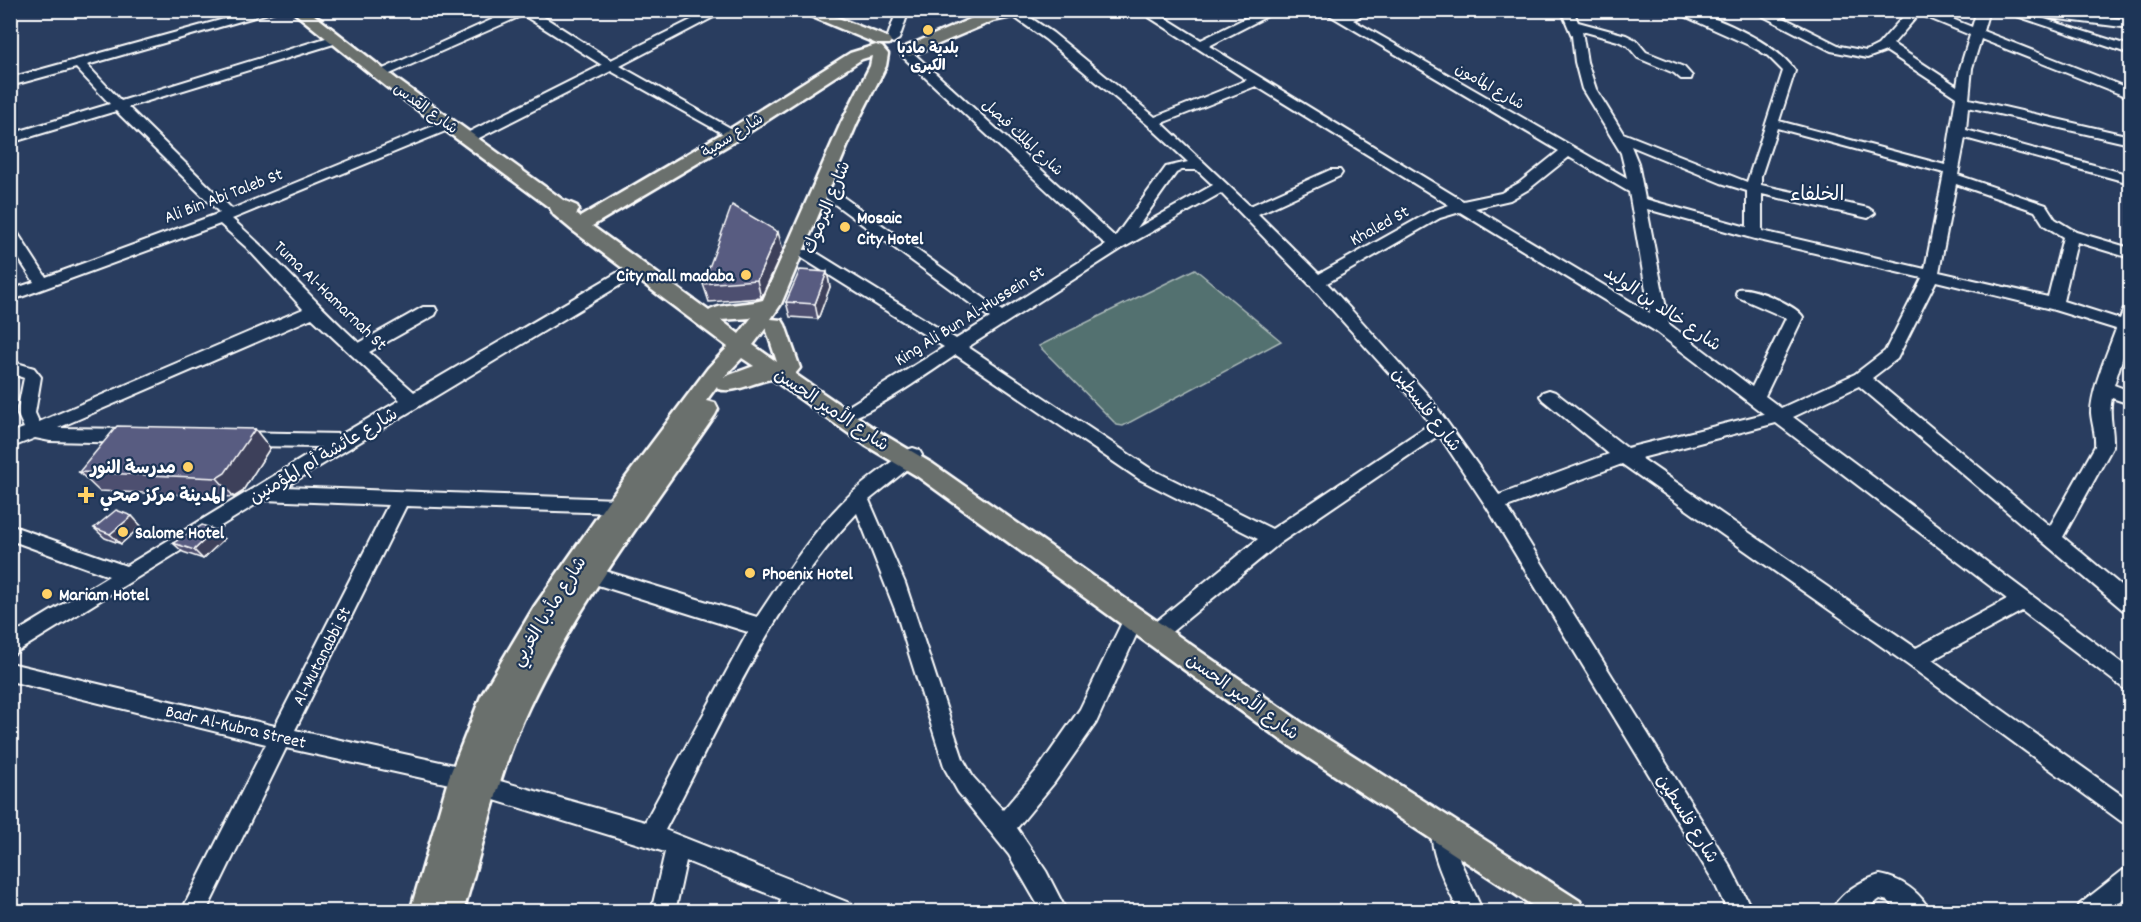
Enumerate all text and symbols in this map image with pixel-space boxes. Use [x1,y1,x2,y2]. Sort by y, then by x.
marker: بلدية مادبا الكبرى [921,23,935,37]
place label: بلدية مادبا الكبرى [897,39,959,78]
street label: شارع المأمون [1450,59,1528,116]
street label: شارع القدس [388,79,462,141]
street label: شارع الملك فيصل [976,95,1067,182]
street label: شارع سمية [698,109,768,164]
street label: شارع اليرموك [798,157,858,258]
street label: Ali Bin Abi Taleb St [161,163,287,231]
district label: الخلفاء [1790,182,1844,210]
street label: Khaled St [1346,200,1415,254]
place label: Mosaic City Hotel [857,207,924,253]
marker: Mosaic City Hotel [838,220,852,234]
street label: Tuma Al-Hamarnah St [267,236,392,358]
street label: King Ali Bun Al-Hussein St [890,261,1051,374]
street label: شارع خالد بن الوليد [1598,261,1725,359]
place label: City mall madaba [616,265,735,290]
marker: City mall madaba [739,268,753,282]
street label: شارع الأمير الحسن [768,362,894,459]
street label: شارع فلسطين [1384,363,1466,458]
street label: شارع عائشة أم المؤمنين [245,403,403,511]
place label: مدرسة النور [88,457,176,482]
marker: مدرسة النور [181,460,195,474]
place label: المدينة مركز صحي [100,485,225,511]
marker: المدينة مركز صحي [77,486,95,504]
place label: Salome Hotel [135,522,225,547]
marker: Salome Hotel [116,525,130,539]
street label: شارع مأدبا الغربي [506,553,595,673]
place label: Phoenix Hotel [762,563,854,588]
marker: Phoenix Hotel [743,566,757,580]
place label: Mariam Hotel [59,584,150,609]
marker: Mariam Hotel [40,587,54,601]
street label: Al-Mutanabbi St [288,603,359,711]
street label: شارع الأمير الحسن [1180,647,1304,747]
street label: Badr Al-Kubra Street [163,700,308,757]
street label: شارع فلسطين [1649,770,1723,869]

